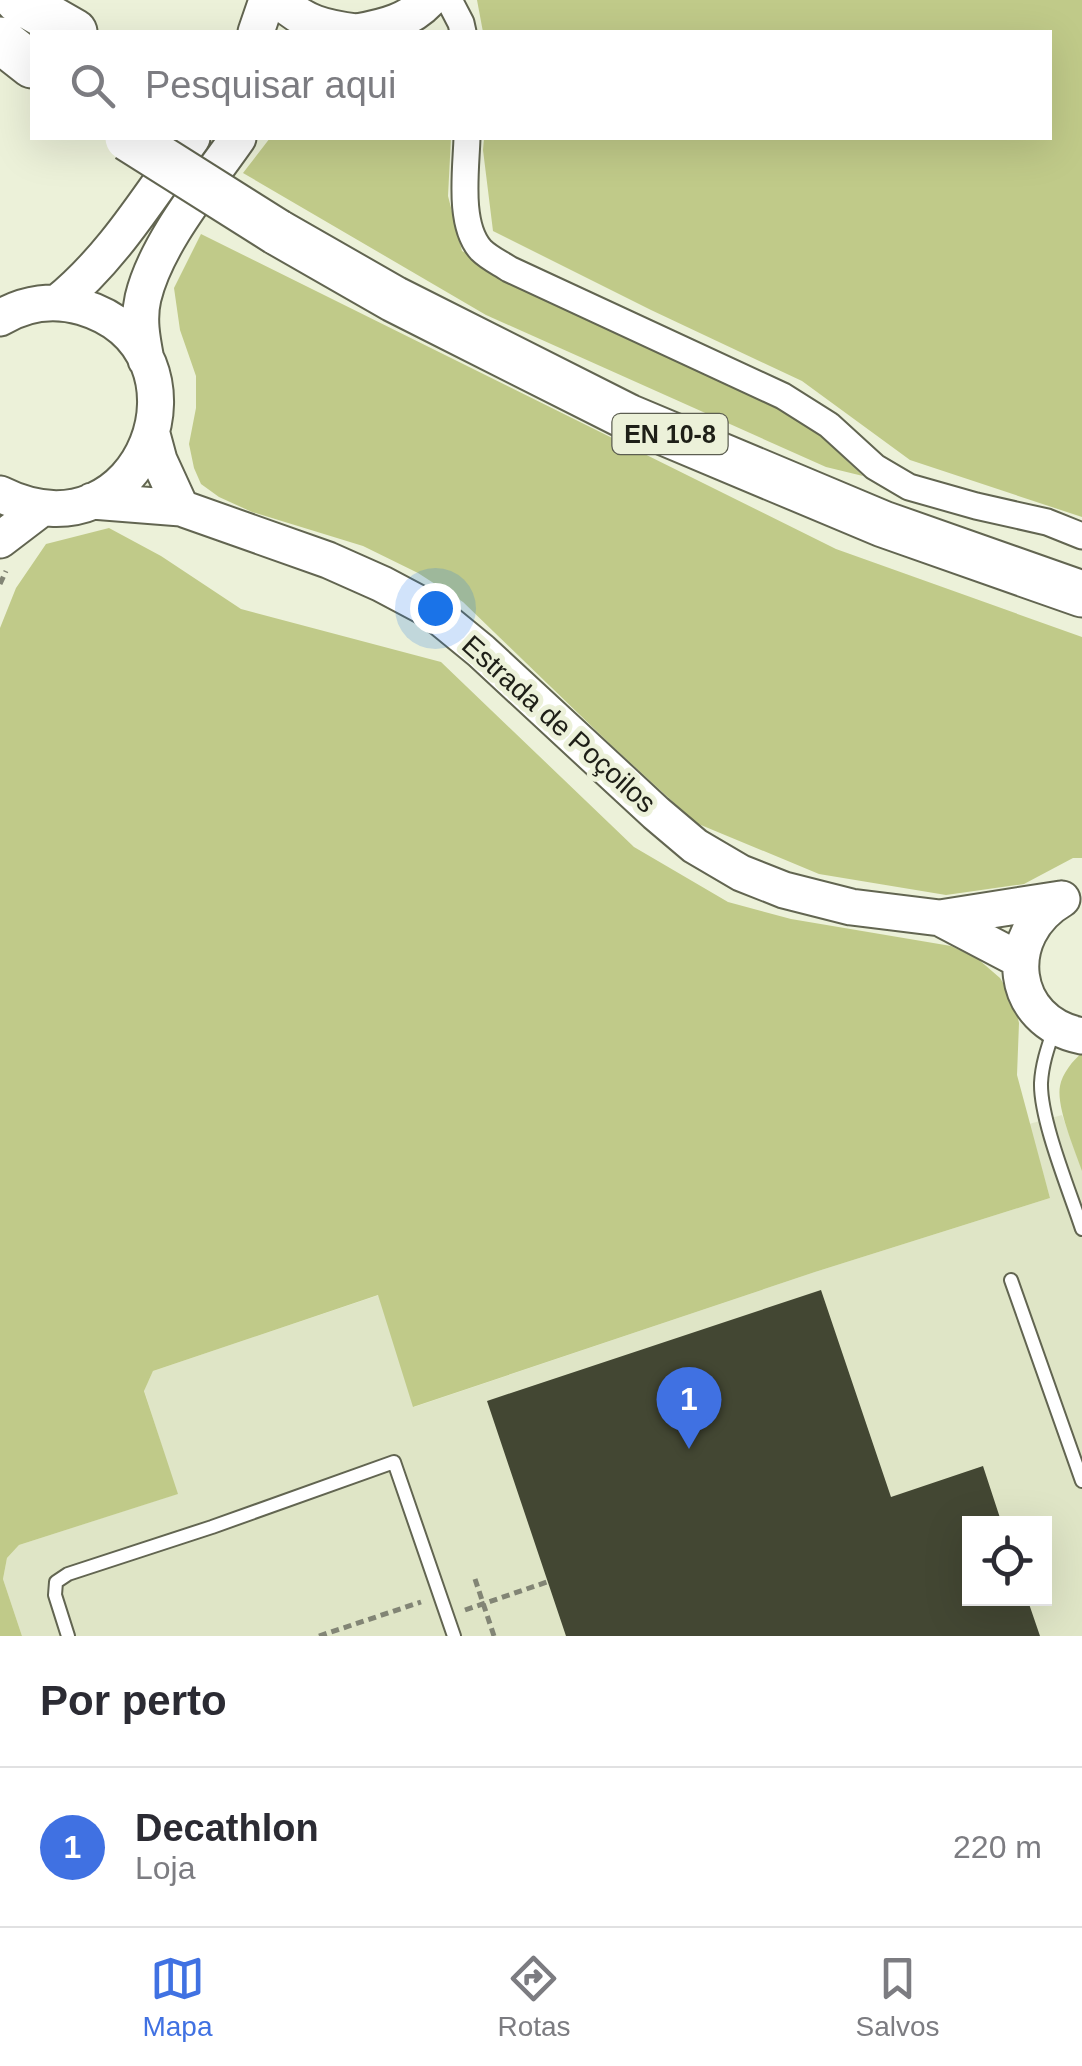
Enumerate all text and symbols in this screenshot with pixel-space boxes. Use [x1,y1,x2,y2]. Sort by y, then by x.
search box [30,30,1052,140]
icon: search [65,58,120,113]
text: Pesquisar aqui [145,64,396,106]
road number: EN 10-8 [612,414,728,454]
your location [410,583,461,634]
street label: Estrada de Poçoilos [456,629,662,819]
pin: 1 [656,1366,722,1449]
map controls [962,1516,1052,1606]
button: locate [962,1516,1052,1606]
text: Por perto [40,1677,227,1724]
text: Decathlon [135,1807,319,1849]
text: 1 [64,1829,81,1865]
text: 220 m [953,1829,1042,1865]
text: Loja [135,1850,196,1886]
tab: Mapa [142,1951,213,2043]
tab: Rotas [497,1951,571,2043]
tab: Salvos [855,1951,940,2043]

